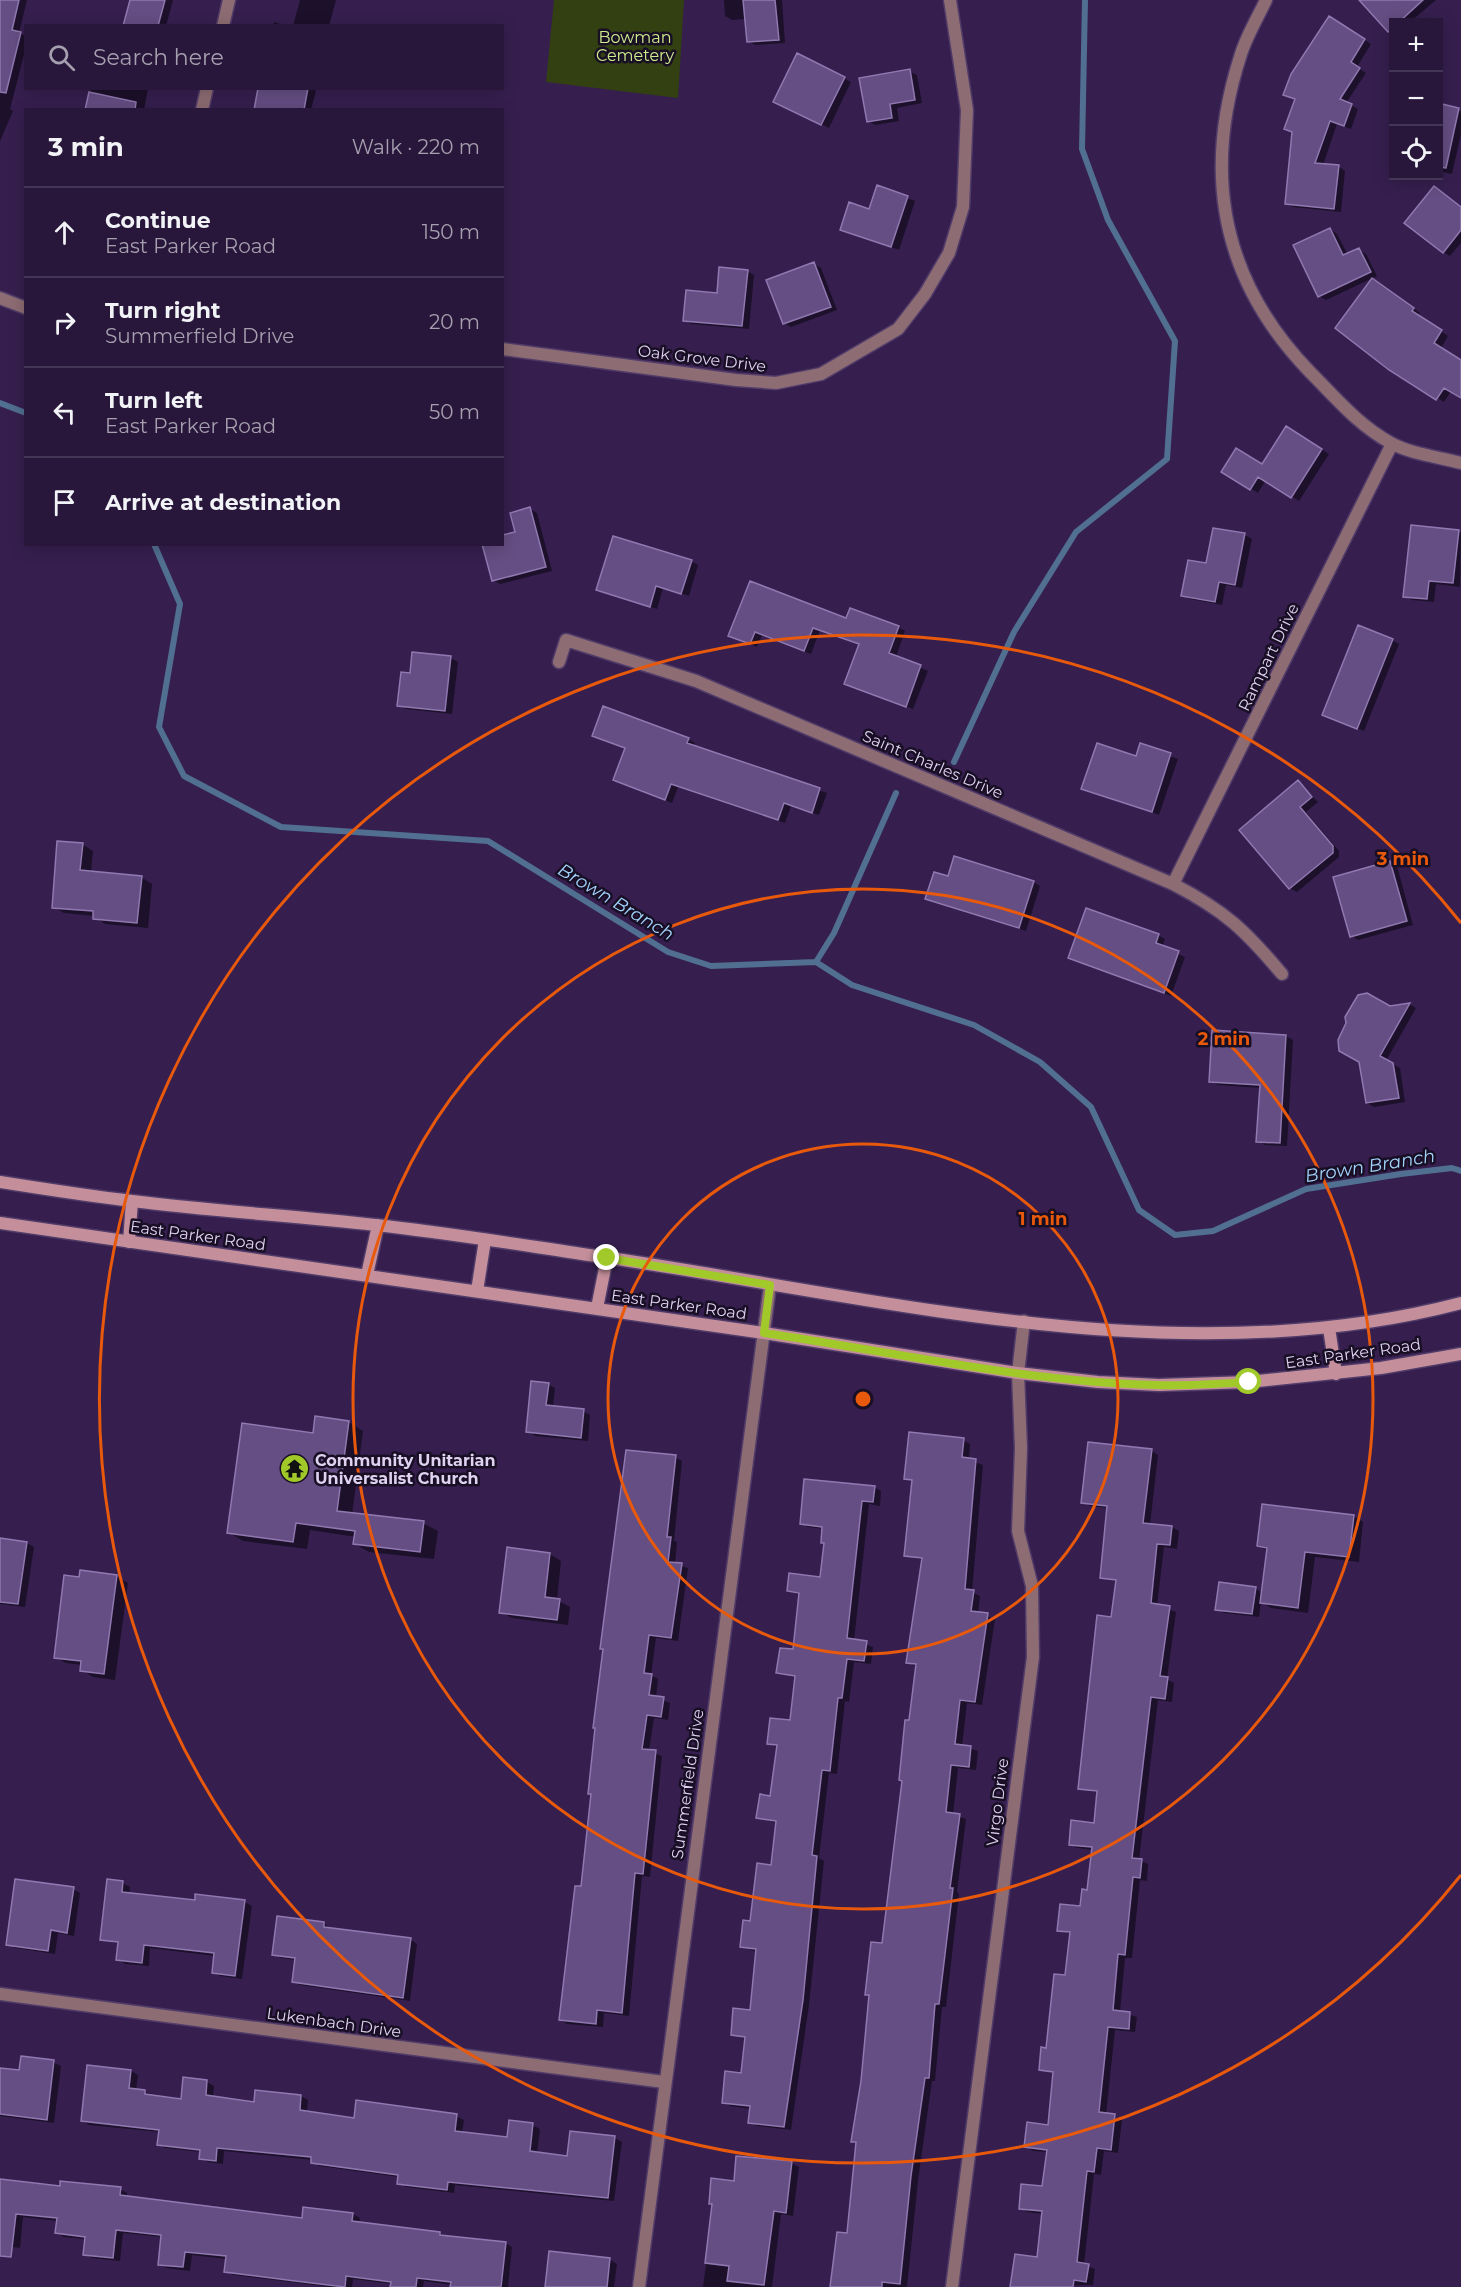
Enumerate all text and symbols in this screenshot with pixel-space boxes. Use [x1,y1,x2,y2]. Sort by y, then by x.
map controls [1389,18,1443,180]
button: + [1389,18,1443,72]
search box [24,24,504,90]
park label: Bowman Cemetery [596,28,674,65]
icon: search [45,41,78,74]
text: Search here [93,44,224,71]
button: − [1389,72,1443,126]
button: locate [1389,126,1443,180]
text: 3 min [48,131,124,163]
text: Walk · 220 m [352,135,480,159]
text: Continue [105,207,211,234]
icon: ahead [48,216,81,249]
text: 150 m [422,220,480,244]
text: East Parker Road [105,234,276,258]
text: Turn right [105,297,220,324]
icon: right [48,306,81,339]
text: 20 m [429,310,480,334]
text: Summerfield Drive [105,324,294,348]
street label: Oak Grove Drive [637,341,767,376]
text: Turn left [105,387,203,414]
icon: left [48,396,81,429]
text: 50 m [429,400,480,424]
text: East Parker Road [105,414,276,438]
icon: arrive [48,486,81,519]
text: Arrive at destination [105,489,341,516]
street label: Rampart Drive [1234,600,1303,714]
street label: Saint Charles Drive [860,726,1006,803]
text: 3 min [1376,848,1429,870]
water label: Brown Branch [554,859,678,945]
text: 2 min [1198,1028,1250,1050]
water label: Brown Branch [1303,1145,1437,1187]
text: 1 min [1019,1208,1067,1230]
street label: East Parker Road [129,1217,267,1254]
route end [593,1244,619,1270]
street label: East Parker Road [610,1286,748,1323]
street label: East Parker Road [1284,1335,1422,1372]
route start [1235,1368,1261,1394]
centre of rings [853,1389,873,1409]
place label: Community Unitarian Universalist Church [315,1451,495,1488]
temple icon: Community Unitarian Universalist Church [278,1453,310,1485]
street label: Summerfield Drive [668,1708,707,1860]
street label: Virgo Drive [983,1757,1012,1847]
street label: Lukenbach Drive [265,2004,402,2041]

